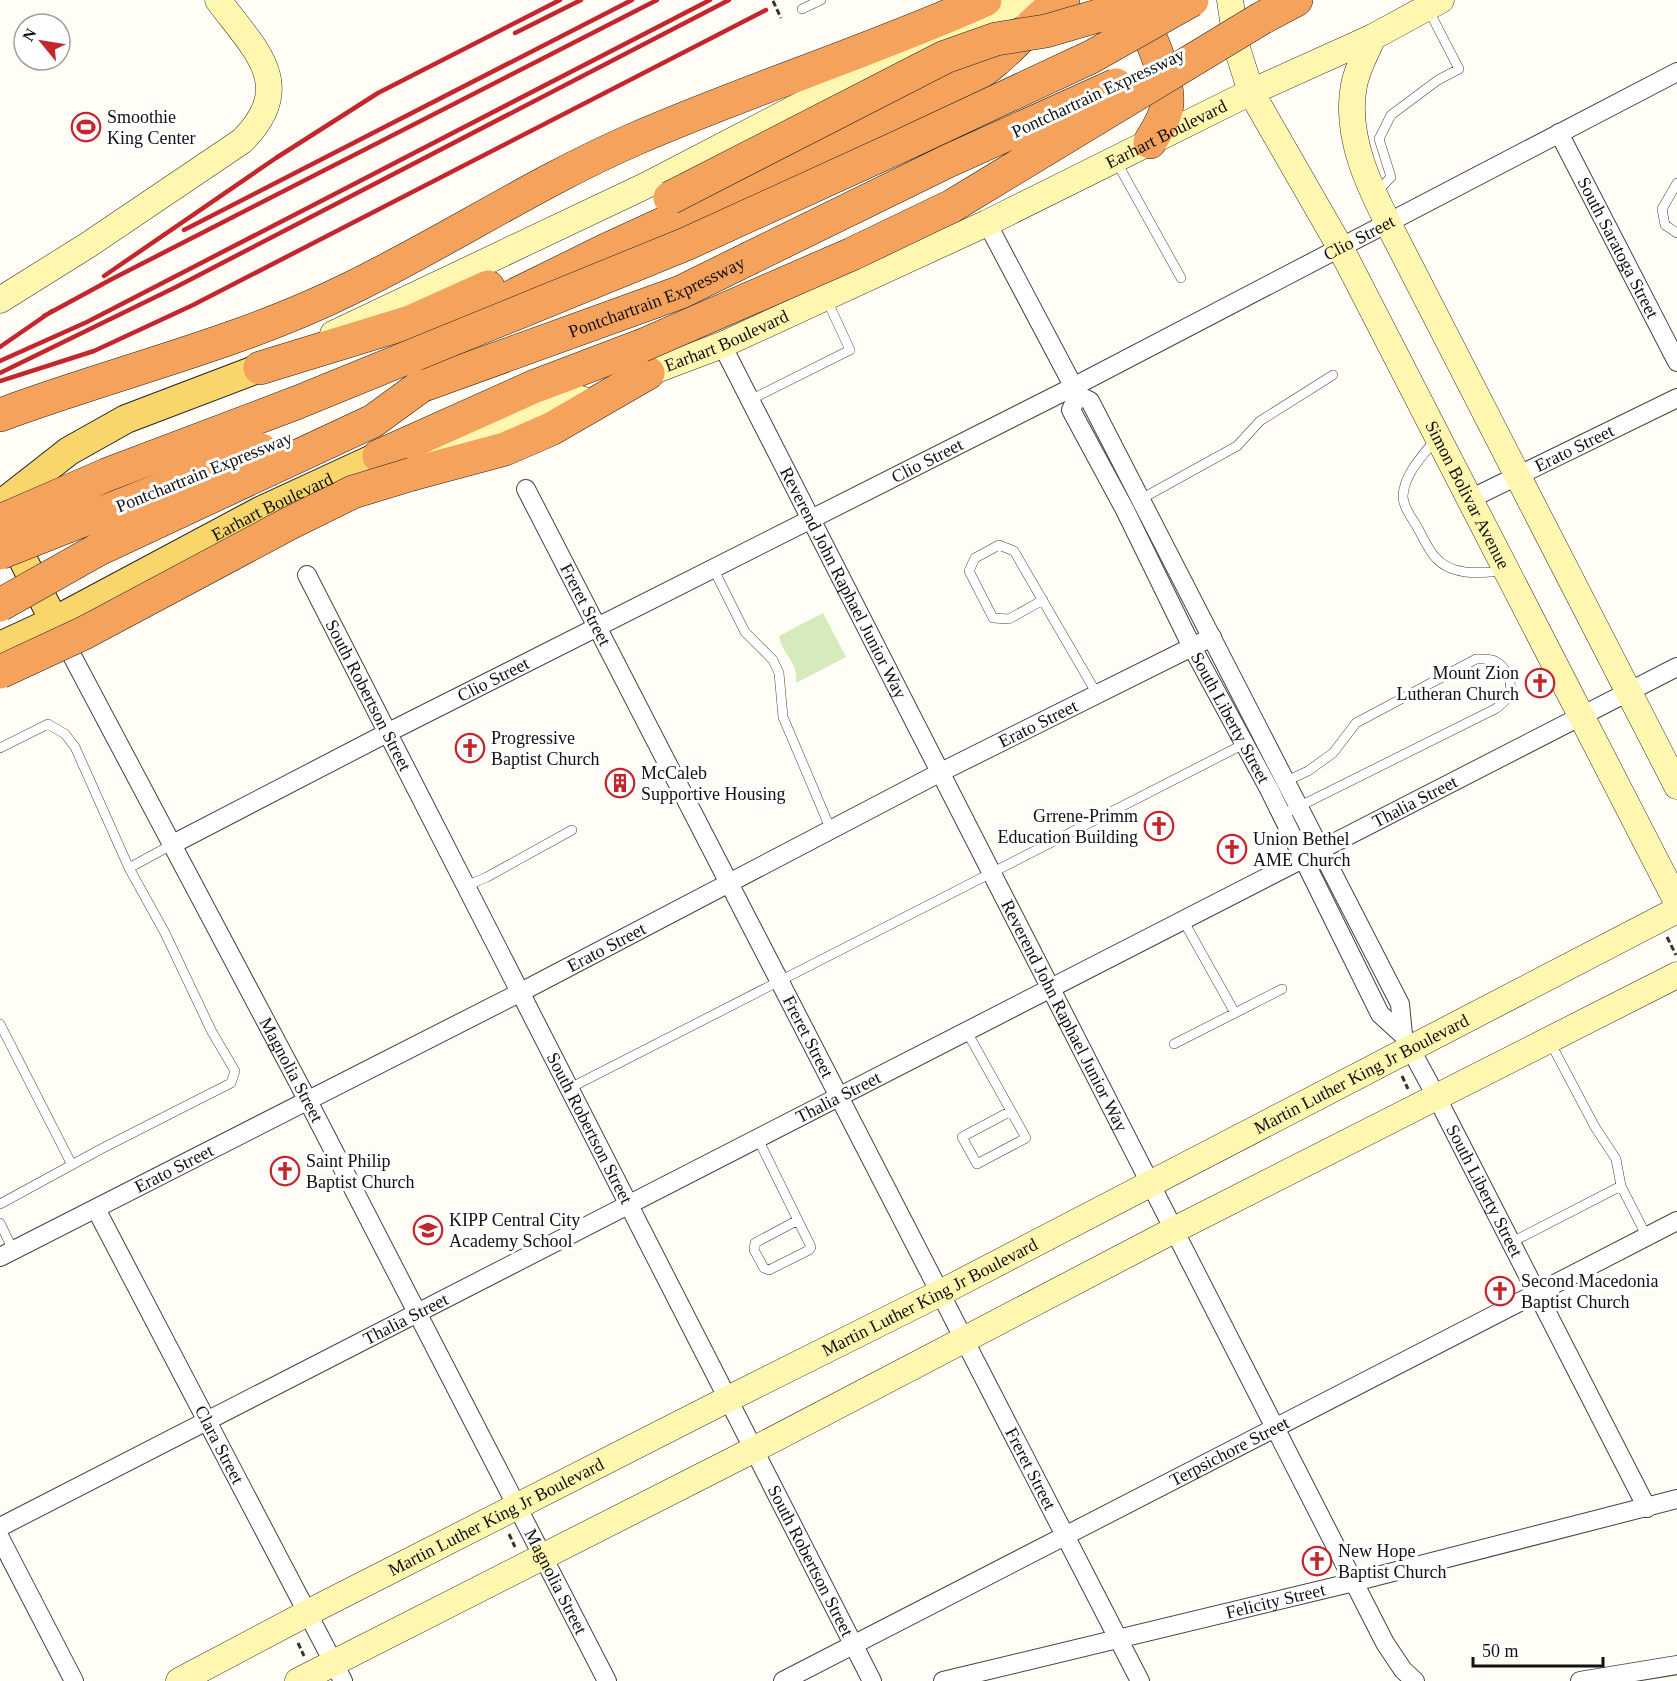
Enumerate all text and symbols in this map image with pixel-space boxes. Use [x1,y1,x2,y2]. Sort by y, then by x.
north arrow [12,12,72,72]
text: N [19,25,40,44]
street label: Pontchartrain Expressway [1008,44,1188,142]
street label: Earhart Boulevard [1102,96,1230,172]
place label: Smoothie King Center [107,107,195,148]
sports icon: Smoothie King Center [70,111,102,143]
street label: South Saratoga Street [1573,174,1663,322]
street label: Clio Street [1320,211,1398,265]
street label: Pontchartrain Expressway [566,252,748,342]
street label: Earhart Boulevard [662,306,792,376]
street label: Simon Bolivar Avenue [1421,417,1514,572]
street label: Erato Street [1531,420,1617,476]
street label: Pontchartrain Expressway [113,427,295,517]
street label: Clio Street [888,434,966,487]
street label: Reverend John Raphael Junior Way [776,464,911,702]
street label: Earhart Boulevard [208,469,336,545]
street label: Freret Street [556,560,615,649]
street label: South Robertson Street [321,616,415,774]
street label: South Liberty Street [1187,649,1274,787]
street label: Clio Street [454,653,532,706]
place label: Mount Zion Lutheran Church [1397,663,1519,704]
church icon: Mount Zion Lutheran Church [1524,667,1556,699]
street label: Erato Street [995,696,1081,752]
place label: Progressive Baptist Church [491,728,600,769]
church icon: Progressive Baptist Church [454,732,486,764]
place label: McCaleb Supportive Housing [641,763,786,804]
building icon: McCaleb Supportive Housing [604,767,636,799]
street label: Thalia Street [1369,771,1461,831]
place label: Grrene-Primm Education Building [998,806,1138,847]
church icon: Grrene-Primm Education Building [1143,810,1175,842]
place label: Union Bethel AME Church [1253,829,1351,870]
church icon: Union Bethel AME Church [1216,833,1248,865]
street label: Reverend John Raphael Junior Way [997,896,1132,1135]
street label: Erato Street [564,919,649,976]
street label: Freret Street [779,992,837,1081]
street label: Martin Luther King Jr Boulevard [1251,1010,1472,1138]
street label: Magnolia Street [256,1014,327,1125]
street label: South Robertson Street [543,1049,636,1207]
street label: Thalia Street [792,1067,884,1127]
street label: South Liberty Street [1442,1121,1527,1260]
street label: Erato Street [131,1140,216,1197]
place label: Saint Philip Baptist Church [306,1151,415,1192]
church icon: Saint Philip Baptist Church [269,1155,301,1187]
place label: KIPP Central City Academy School [449,1210,580,1251]
school or university icon: KIPP Central City Academy School [412,1214,444,1246]
street label: Martin Luther King Jr Boulevard [819,1234,1041,1360]
place label: Second Macedonia Baptist Church [1521,1271,1658,1312]
church icon: Second Macedonia Baptist Church [1484,1275,1516,1307]
street label: Thalia Street [360,1289,452,1349]
street label: Clara Street [191,1402,248,1487]
street label: Terpsichore Street [1166,1412,1292,1490]
street label: Freret Street [1001,1424,1060,1513]
street label: Martin Luther King Jr Boulevard [385,1454,607,1580]
street label: South Robertson Street [764,1482,858,1640]
street label: Magnolia Street [520,1526,591,1637]
place label: New Hope Baptist Church [1338,1541,1447,1582]
church icon: New Hope Baptist Church [1301,1545,1333,1577]
street label: Felicity Street [1224,1579,1327,1623]
scale bar [1473,1630,1604,1668]
text: 50 m [1482,1641,1519,1661]

